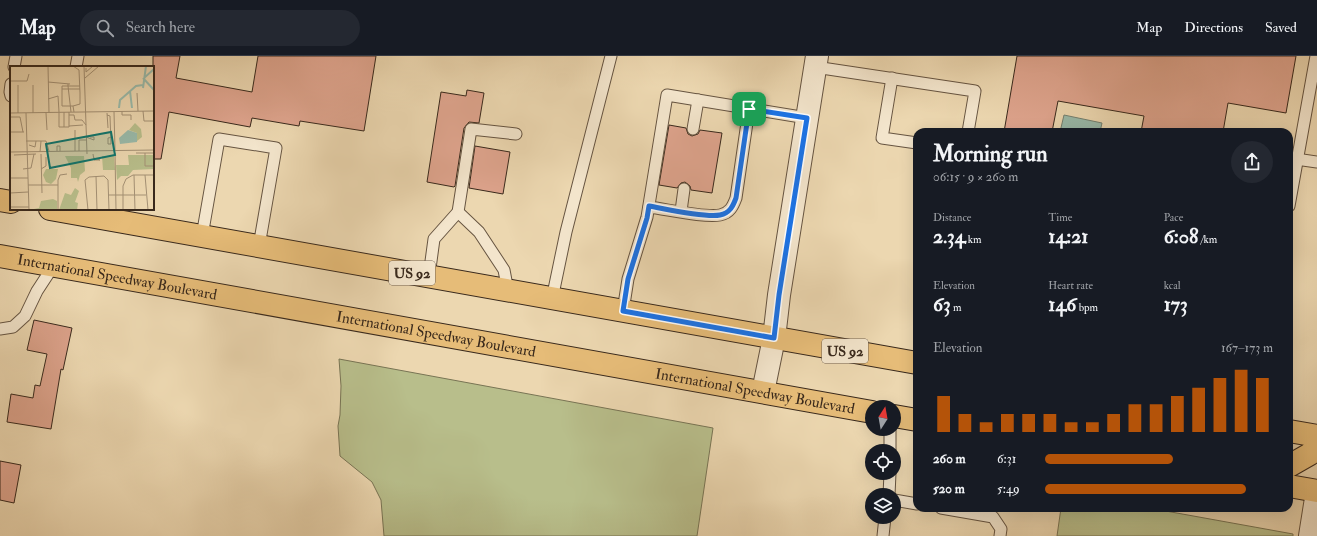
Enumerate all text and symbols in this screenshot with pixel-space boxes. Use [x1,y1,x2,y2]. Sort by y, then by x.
search box [80,10,360,46]
text: Map [20,16,56,40]
icon: search [94,17,116,39]
text: Search here [126,18,195,37]
text: Map [1136,19,1162,36]
text: Directions [1184,19,1243,36]
text: Saved [1265,19,1297,36]
inset map [10,66,154,210]
pin [732,92,766,126]
icon: arrive [738,98,760,120]
text: Morning run [933,140,1048,168]
button: share [1231,141,1273,183]
text: 06:15 · 9 × 260 m [933,169,1018,185]
text: Distance [933,211,971,224]
text: Time [1048,211,1072,224]
text: Pace [1164,211,1183,224]
text: 2.34 [933,224,965,249]
text: 14:21 [1048,224,1088,249]
text: 6:08 [1164,224,1198,249]
text: km [965,233,982,246]
text: /km [1198,233,1217,246]
street label: International Speedway Boulevard [16,250,219,304]
road number: US 92 [389,261,435,285]
text: Elevation [933,279,975,292]
text: Heart rate [1048,279,1093,292]
text: kcal [1164,279,1181,292]
text: 63 [933,292,951,317]
text: 146 [1048,292,1076,317]
text: 173 [1164,292,1188,317]
text: m [951,301,962,314]
text: bpm [1076,301,1098,314]
street label: International Speedway Boulevard [335,307,538,361]
road number: US 92 [822,339,868,363]
text: Elevation [933,340,983,356]
text: 167–173 m [1221,340,1273,356]
street label: International Speedway Boulevard [654,364,857,418]
north arrow [865,400,901,436]
map controls [865,400,901,524]
button: locate [865,444,901,480]
text: 260 m [933,451,966,467]
text: 6:31 [997,451,1016,467]
text: 520 m [933,481,965,497]
text: 5:49 [997,481,1020,497]
button: layers [865,488,901,524]

